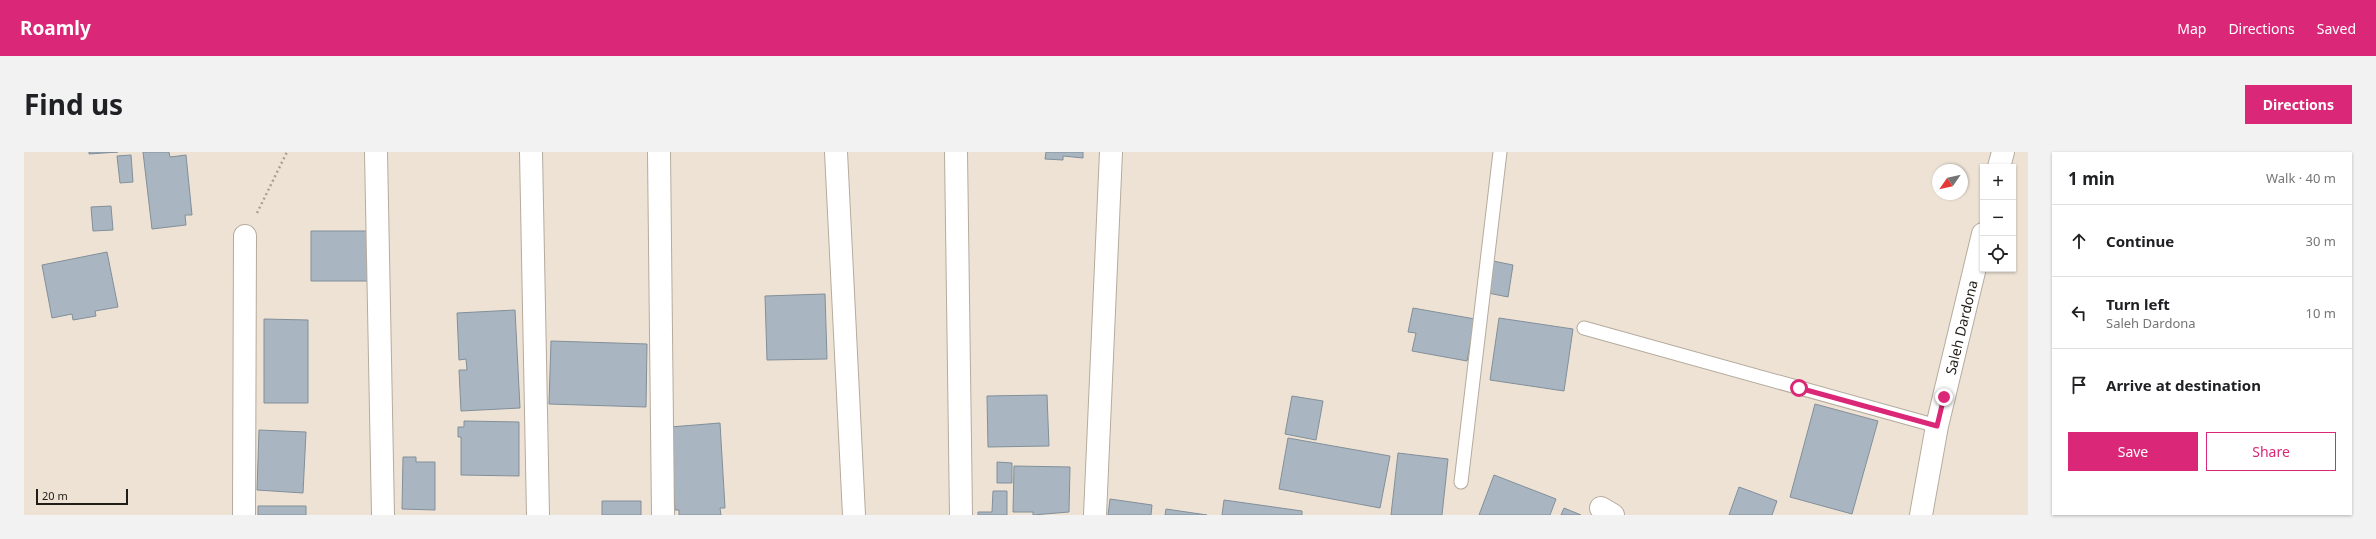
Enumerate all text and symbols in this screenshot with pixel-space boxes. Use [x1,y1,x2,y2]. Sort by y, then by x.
text: Roamly [20,15,91,41]
text: Map [2177,19,2206,38]
text: Directions [2228,19,2295,38]
text: Saved [2317,19,2356,38]
text: Find us [24,85,123,123]
button: Directions [2245,85,2352,124]
north arrow [1932,164,1968,200]
map controls [1980,164,2016,272]
button: + [1980,164,2016,200]
text: 1 min [2068,167,2115,190]
text: Walk · 40 m [2266,169,2336,187]
button: − [1980,200,2016,236]
icon: ahead [2068,230,2090,252]
text: Continue [2106,231,2174,251]
text: 30 m [2306,232,2336,250]
button: locate [1980,236,2016,272]
street label: Saleh Dardona [1940,278,1981,376]
text: Turn left [2106,294,2170,314]
icon: left [2068,302,2090,324]
text: 10 m [2306,304,2336,322]
text: Saleh Dardona [2106,314,2196,332]
icon: arrive [2068,374,2090,396]
text: Arrive at destination [2106,375,2261,395]
route start [1790,379,1808,397]
route end [1935,388,1953,406]
button: Save [2068,432,2198,471]
button: Share [2206,432,2336,471]
scale bar [36,487,128,506]
text: 20 m [42,488,68,503]

